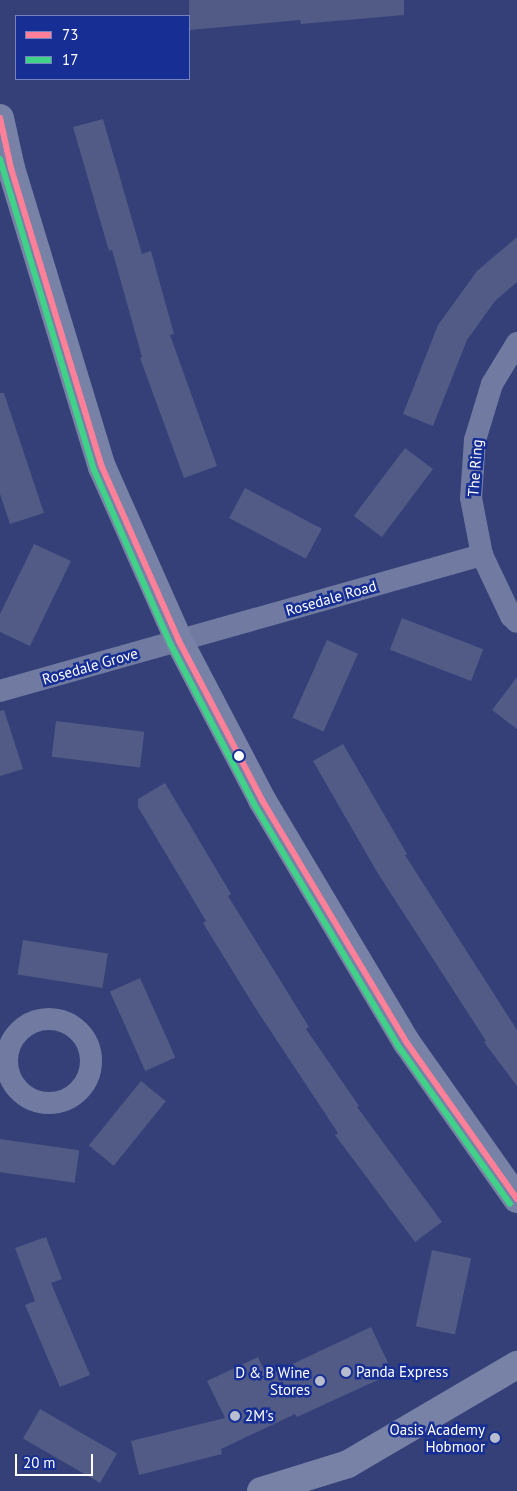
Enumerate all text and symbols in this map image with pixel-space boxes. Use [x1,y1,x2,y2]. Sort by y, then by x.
legend [15,15,190,80]
text: 73 [62,25,78,44]
text: 17 [62,50,78,69]
street label: The Ring [464,439,486,497]
street label: Rosedale Road [284,576,378,620]
street label: Rosedale Grove [40,644,140,688]
unlabelled marker [234,751,244,761]
place label: D & B Wine Stores [235,1363,310,1398]
place label: Panda Express [356,1363,448,1381]
marker: Panda Express [340,1366,352,1378]
marker: D & B Wine Stores [314,1375,326,1387]
place label: 2M's [245,1407,274,1425]
marker: 2M's [229,1410,241,1422]
place label: Oasis Academy Hobmoor [389,1420,485,1455]
marker: Oasis Academy Hobmoor [489,1432,501,1444]
scale bar [18,1444,95,1476]
text: 20 m [23,1453,56,1472]

